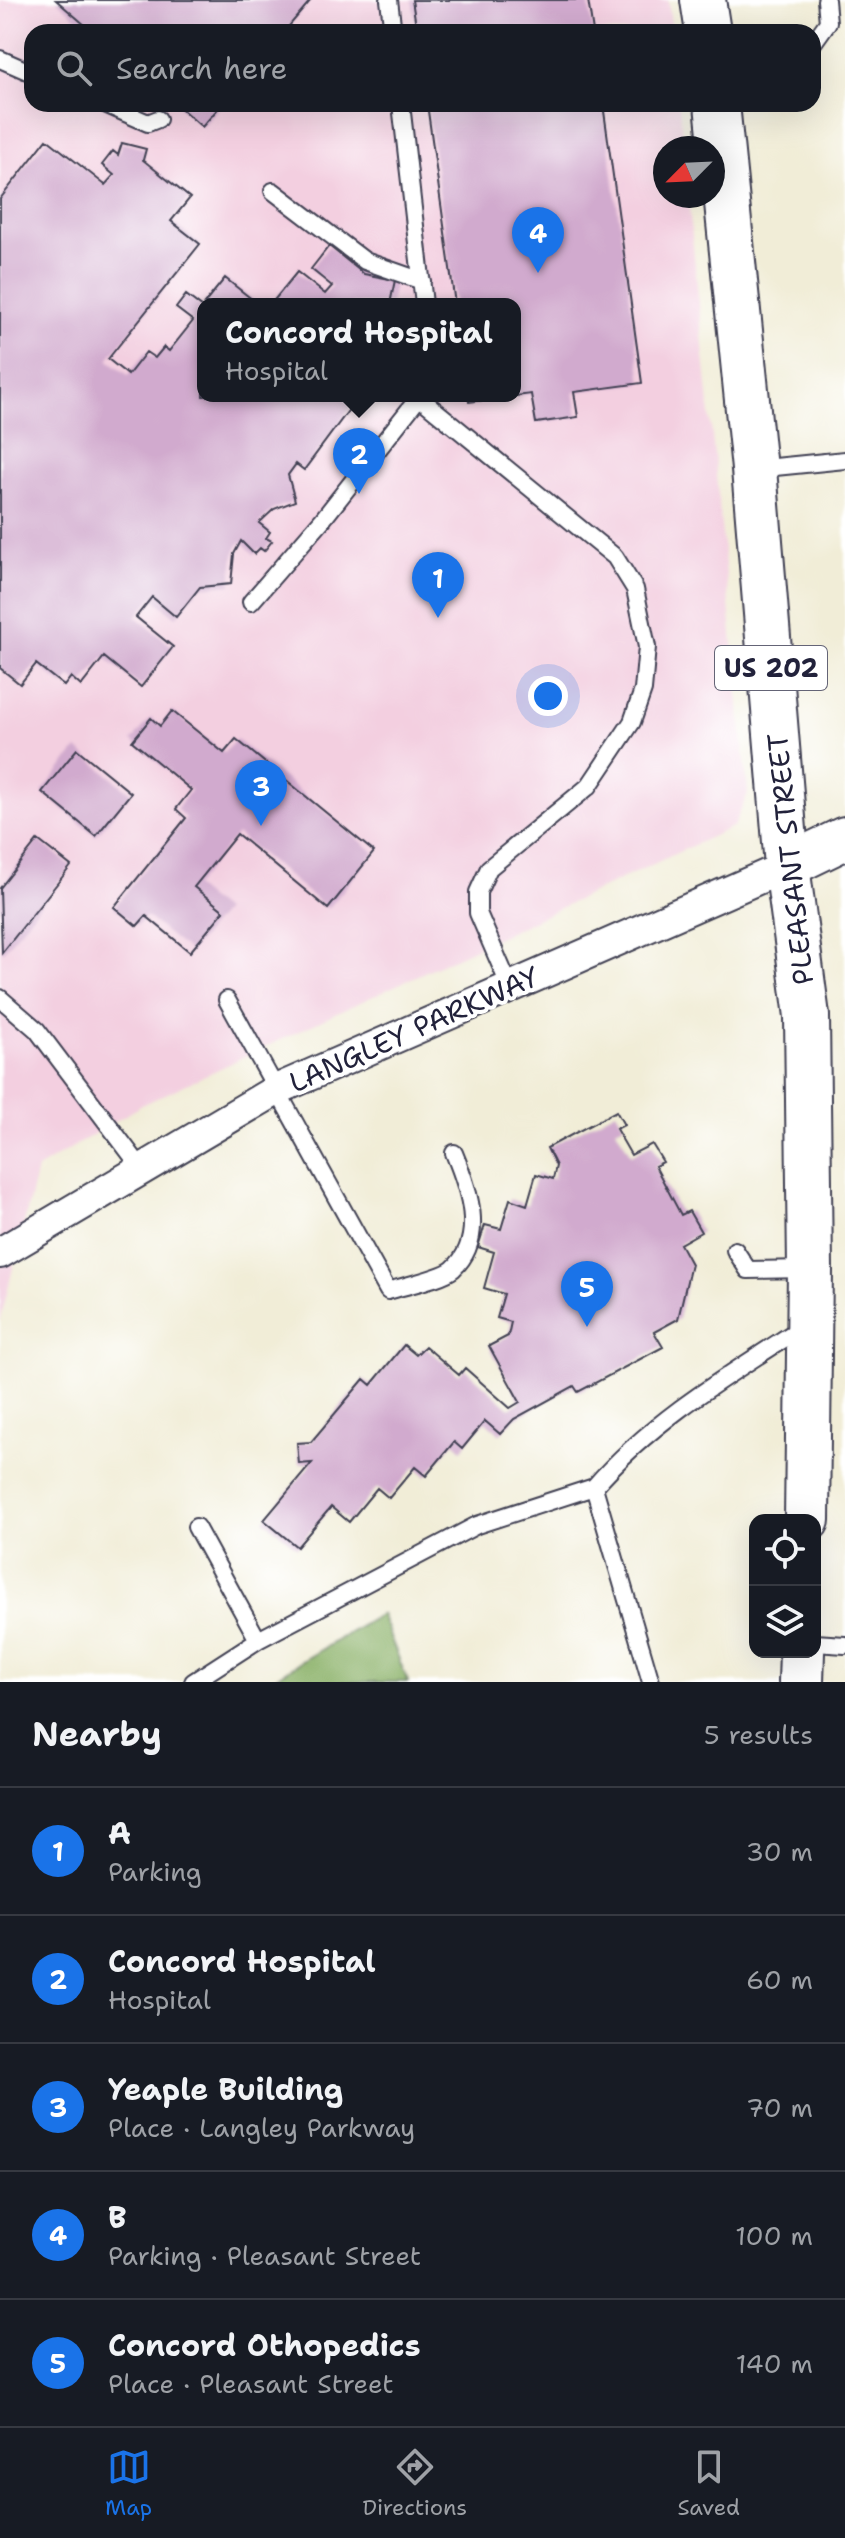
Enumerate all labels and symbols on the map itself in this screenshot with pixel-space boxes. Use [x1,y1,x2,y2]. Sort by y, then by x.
north arrow [653,136,725,208]
pin: 4 [512,207,564,273]
pin: 2 [333,428,385,494]
pin: 1 [412,552,464,618]
road number: US 202 [715,646,827,690]
your location [528,676,568,716]
street label: PLEASANT STREET [758,731,822,987]
pin: 3 [235,760,287,826]
street label: LANGLEY PARKWAY [283,957,545,1101]
pin: 5 [561,1261,613,1327]

